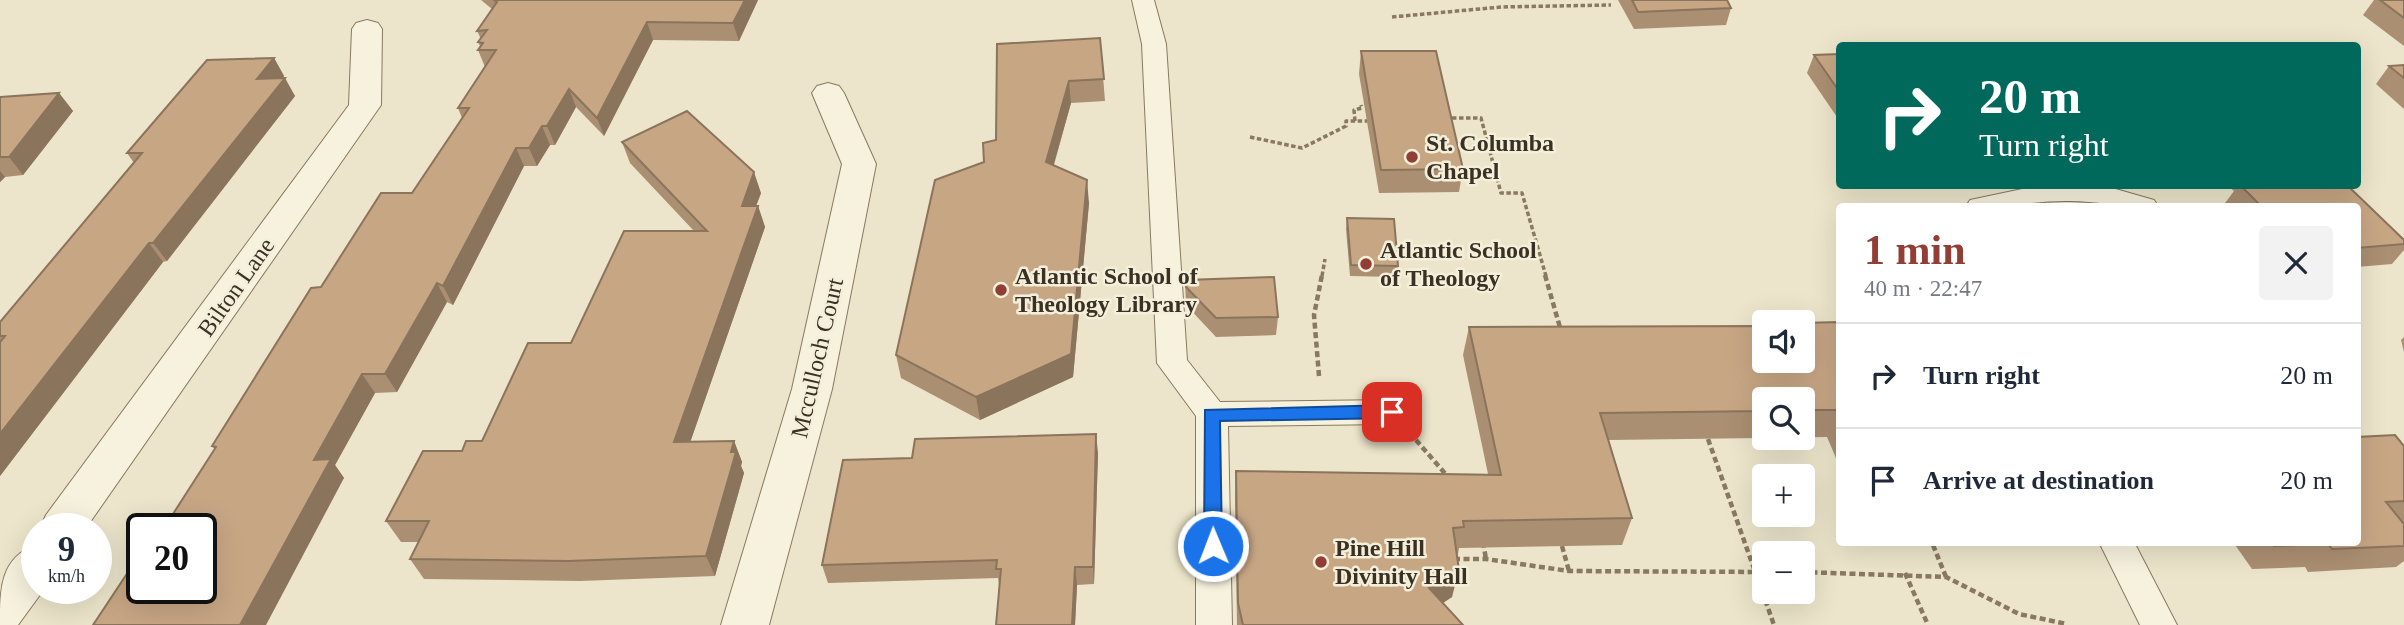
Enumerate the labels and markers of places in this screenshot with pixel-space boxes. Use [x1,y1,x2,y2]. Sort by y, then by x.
place label: St. Columba Chapel [1426,130,1554,184]
marker: St. Columba Chapel [1404,149,1420,165]
place label: Atlantic School of Theology [1380,237,1537,291]
marker: Atlantic School of Theology [1358,256,1374,272]
place label: Atlantic School of Theology Library [1015,263,1199,317]
marker: Atlantic School of Theology Library [993,282,1009,298]
pin [1362,382,1422,442]
place label: Pine Hill Divinity Hall [1335,535,1468,589]
marker: Pine Hill Divinity Hall [1313,554,1329,570]

